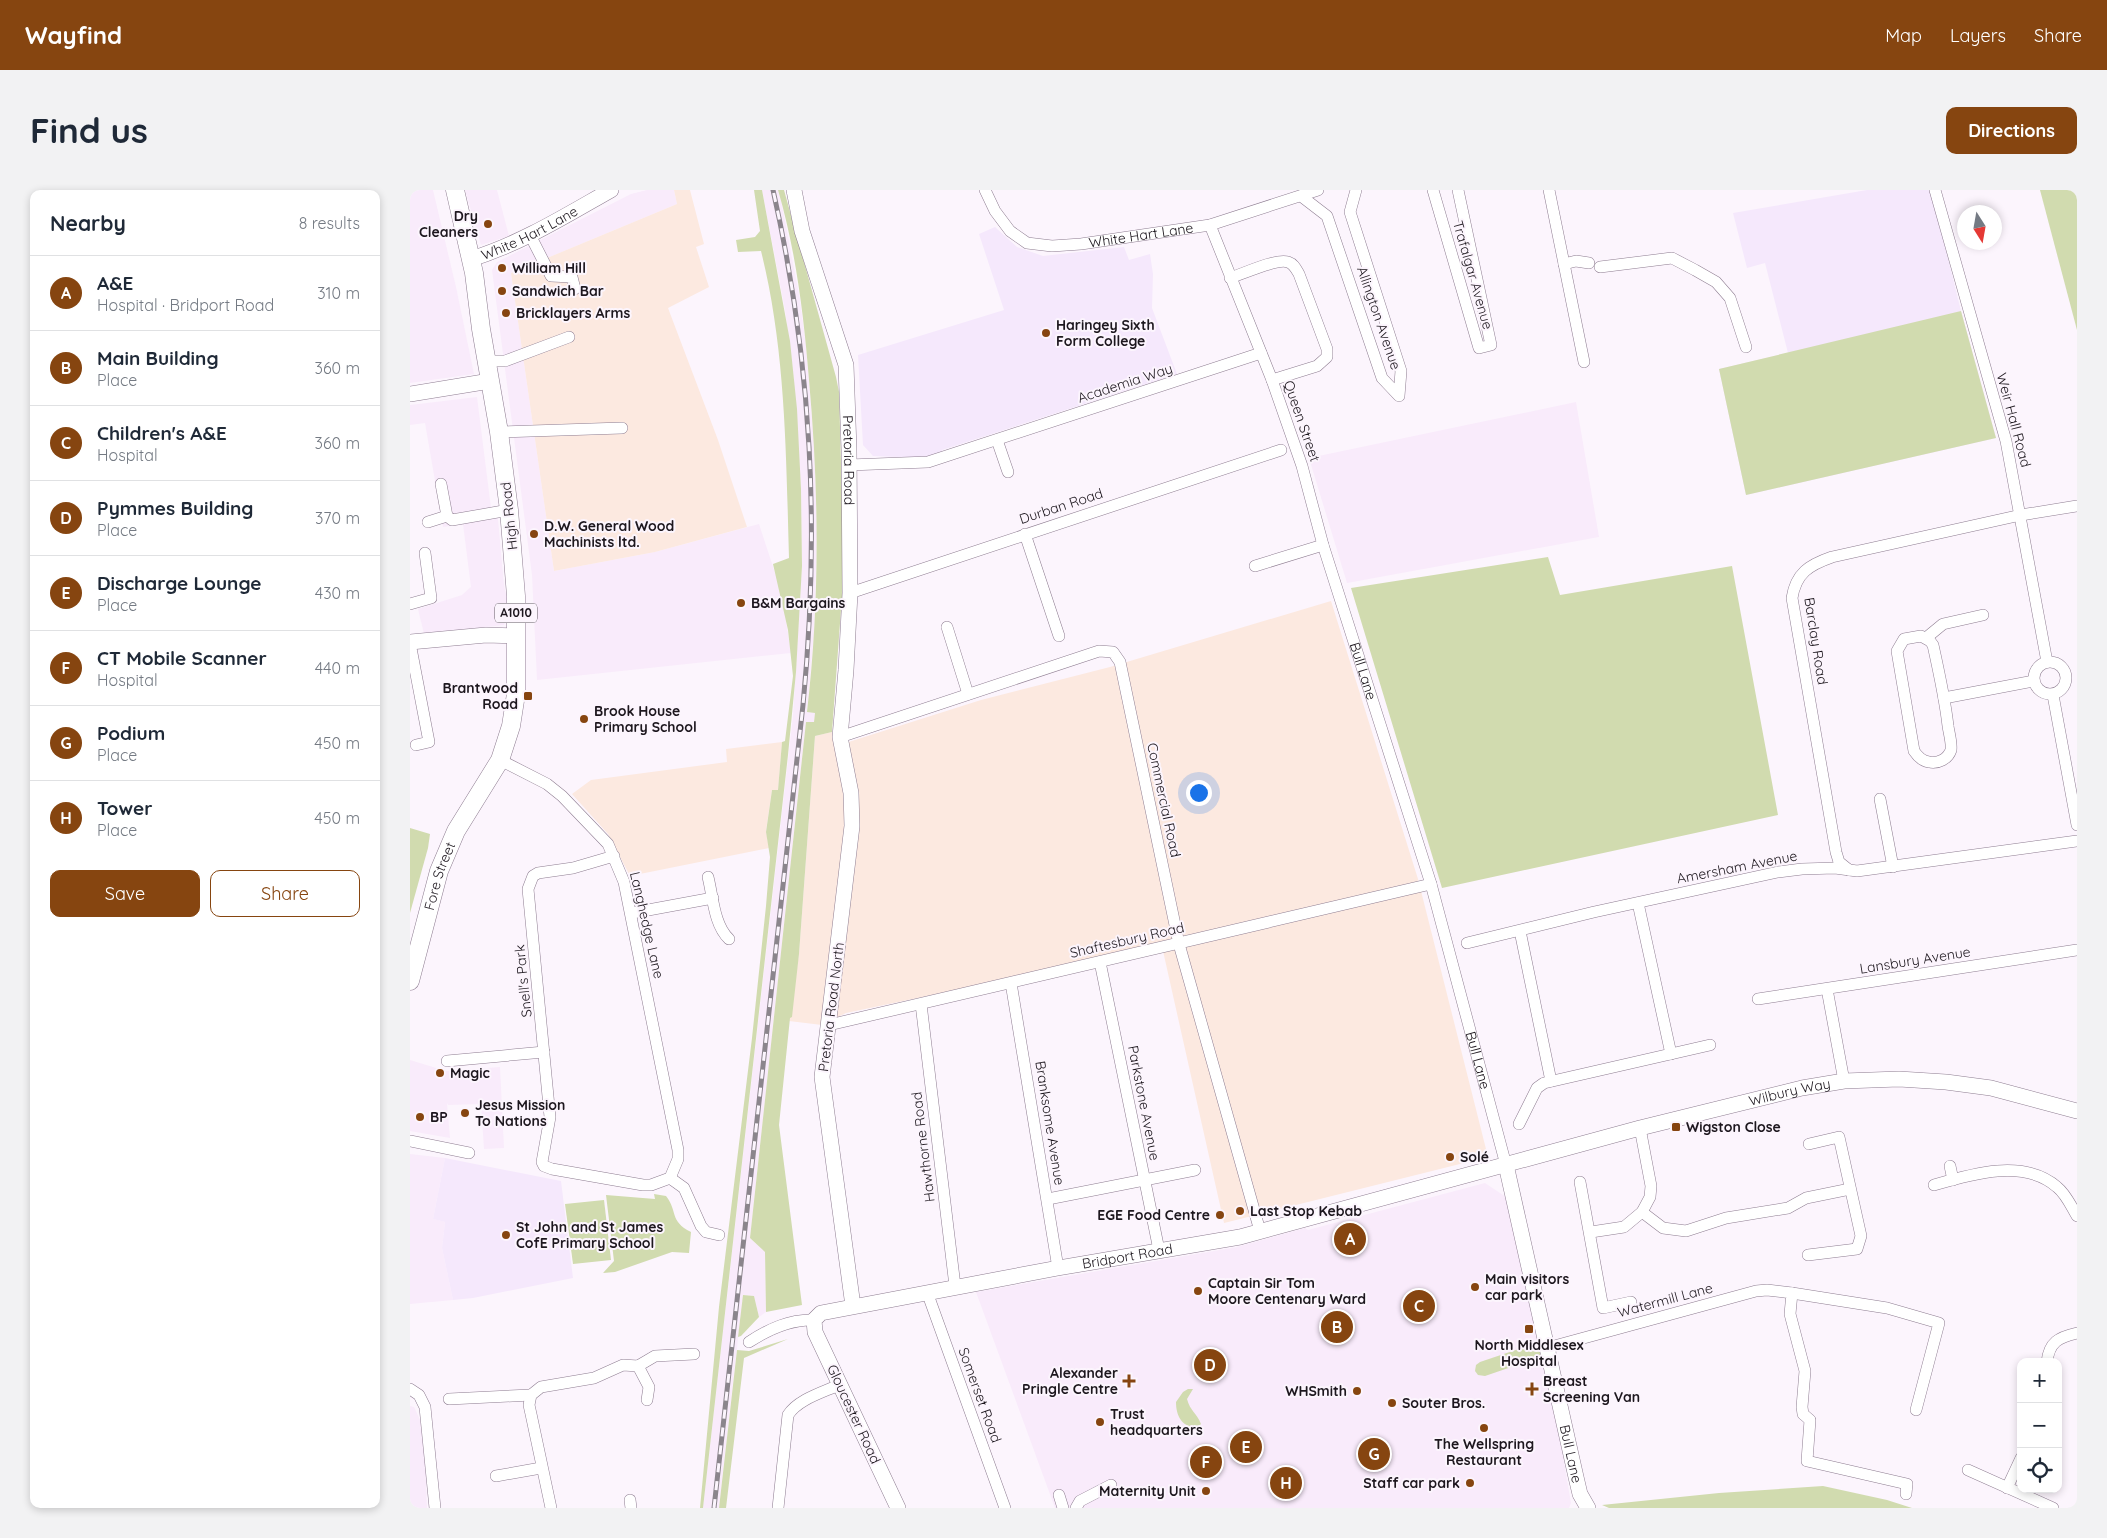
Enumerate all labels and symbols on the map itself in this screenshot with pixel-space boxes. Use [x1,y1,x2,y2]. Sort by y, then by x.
street label: White Hart Lane [479,202,581,264]
north arrow [1957,205,2002,250]
place label: Dry Cleaners [419,207,478,241]
marker: Dry Cleaners [482,218,494,230]
street label: White Hart Lane [1088,219,1195,252]
street label: Trafalgar Avenue [1449,219,1497,331]
place label: William Hill [512,259,586,277]
marker: William Hill [496,262,508,274]
street label: Allington Avenue [1353,264,1405,372]
place label: Sandwich Bar [512,282,604,300]
marker: Sandwich Bar [496,285,508,297]
place label: Bricklayers Arms [516,304,630,322]
marker: Bricklayers Arms [500,307,512,319]
place label: Haringey Sixth Form College [1056,316,1155,350]
marker: Haringey Sixth Form College [1040,327,1052,339]
street label: Academia Way [1075,359,1175,407]
street label: Weir Hall Road [1993,371,2035,469]
street label: Queen Street [1280,378,1324,464]
street label: Pretoria Road [839,415,858,505]
street label: High Road [496,481,522,551]
street label: Durban Road [1017,484,1105,528]
place label: D.W. General Wood Machinists ltd. [544,517,674,551]
marker: D.W. General Wood Machinists ltd. [528,528,540,540]
place label: B&M Bargains [751,594,846,612]
street label: Barclay Road [1800,596,1832,686]
marker: B&M Bargains [735,597,747,609]
road number: A1010 [495,603,537,622]
street label: Bull Lane [1346,640,1381,702]
place label: Brantwood Road [442,679,518,713]
marker: Brantwood Road [522,690,534,702]
place label: Brook House Primary School [594,702,697,736]
marker: Brook House Primary School [578,713,590,725]
street label: Commercial Road [1143,741,1185,859]
your location [1186,780,1212,806]
street label: Fore Street [420,839,459,912]
street label: Amersham Avenue [1675,846,1799,888]
street label: Langhedge Lane [626,870,668,980]
street label: Shaftesbury Road [1068,918,1186,962]
street label: Pretoria Road North [814,941,848,1073]
street label: Lansbury Avenue [1858,942,1972,978]
street label: Snell's Park [510,944,536,1018]
street label: Bull Lane [1462,1029,1494,1091]
street label: Parkstone Avenue [1124,1044,1164,1162]
street label: Branksome Avenue [1031,1059,1069,1187]
place label: Magic [450,1064,490,1082]
marker: Magic [434,1067,446,1079]
street label: Wilbury Way [1747,1074,1832,1110]
street label: Hawthorne Road [907,1091,939,1203]
place label: Jesus Mission To Nations [475,1096,565,1130]
marker: Jesus Mission To Nations [459,1107,471,1119]
place label: BP [430,1108,448,1126]
marker: BP [414,1111,426,1123]
place label: Wigston Close [1686,1118,1781,1136]
marker: Wigston Close [1670,1121,1682,1133]
place label: Solé [1460,1148,1489,1166]
marker: Solé [1444,1151,1456,1163]
place label: Last Stop Kebab [1250,1202,1362,1220]
marker: Last Stop Kebab [1234,1205,1246,1217]
place label: EGE Food Centre [1097,1206,1210,1224]
marker: EGE Food Centre [1214,1209,1226,1221]
place label: St John and St James CofE Primary School [516,1218,663,1252]
pin: A [1334,1220,1366,1258]
marker: St John and St James CofE Primary School [500,1229,512,1241]
street label: Bridport Road [1081,1240,1174,1273]
place label: Main visitors car park [1485,1270,1570,1304]
place label: Captain Sir Tom Moore Centenary Ward [1208,1274,1366,1308]
street label: Watermill Lane [1615,1279,1715,1321]
marker: Main visitors car park [1469,1281,1481,1293]
marker: Captain Sir Tom Moore Centenary Ward [1192,1285,1204,1297]
pin: C [1403,1287,1435,1325]
pin: B [1321,1308,1353,1346]
marker: North Middlesex Hospital [1523,1323,1535,1335]
place label: North Middlesex Hospital [1474,1336,1584,1370]
street label: Somerset Road [954,1345,1006,1445]
pin: D [1194,1346,1226,1384]
street label: Gloucester Road [823,1361,885,1467]
place label: Alexander Pringle Centre [1022,1364,1118,1398]
place label: Breast Screening Van [1543,1372,1640,1406]
marker: Alexander Pringle Centre [1122,1374,1136,1388]
place label: WHSmith [1285,1382,1347,1400]
marker: Breast Screening Van [1525,1382,1539,1396]
marker: WHSmith [1351,1385,1363,1397]
place label: Souter Bros. [1402,1394,1485,1412]
marker: Souter Bros. [1386,1397,1398,1409]
place label: Trust headquarters [1110,1405,1203,1439]
marker: Trust headquarters [1094,1416,1106,1428]
marker: The Wellspring Restaurant [1478,1422,1490,1434]
street label: Bull Lane [1556,1423,1586,1485]
pin: E [1230,1428,1262,1466]
pin: G [1358,1435,1390,1473]
place label: The Wellspring Restaurant [1434,1435,1534,1469]
pin: F [1190,1443,1222,1481]
pin: H [1270,1464,1302,1502]
place label: Staff car park [1363,1474,1460,1492]
marker: Staff car park [1464,1477,1476,1489]
place label: Maternity Unit [1099,1482,1196,1500]
marker: Maternity Unit [1200,1485,1212,1497]

